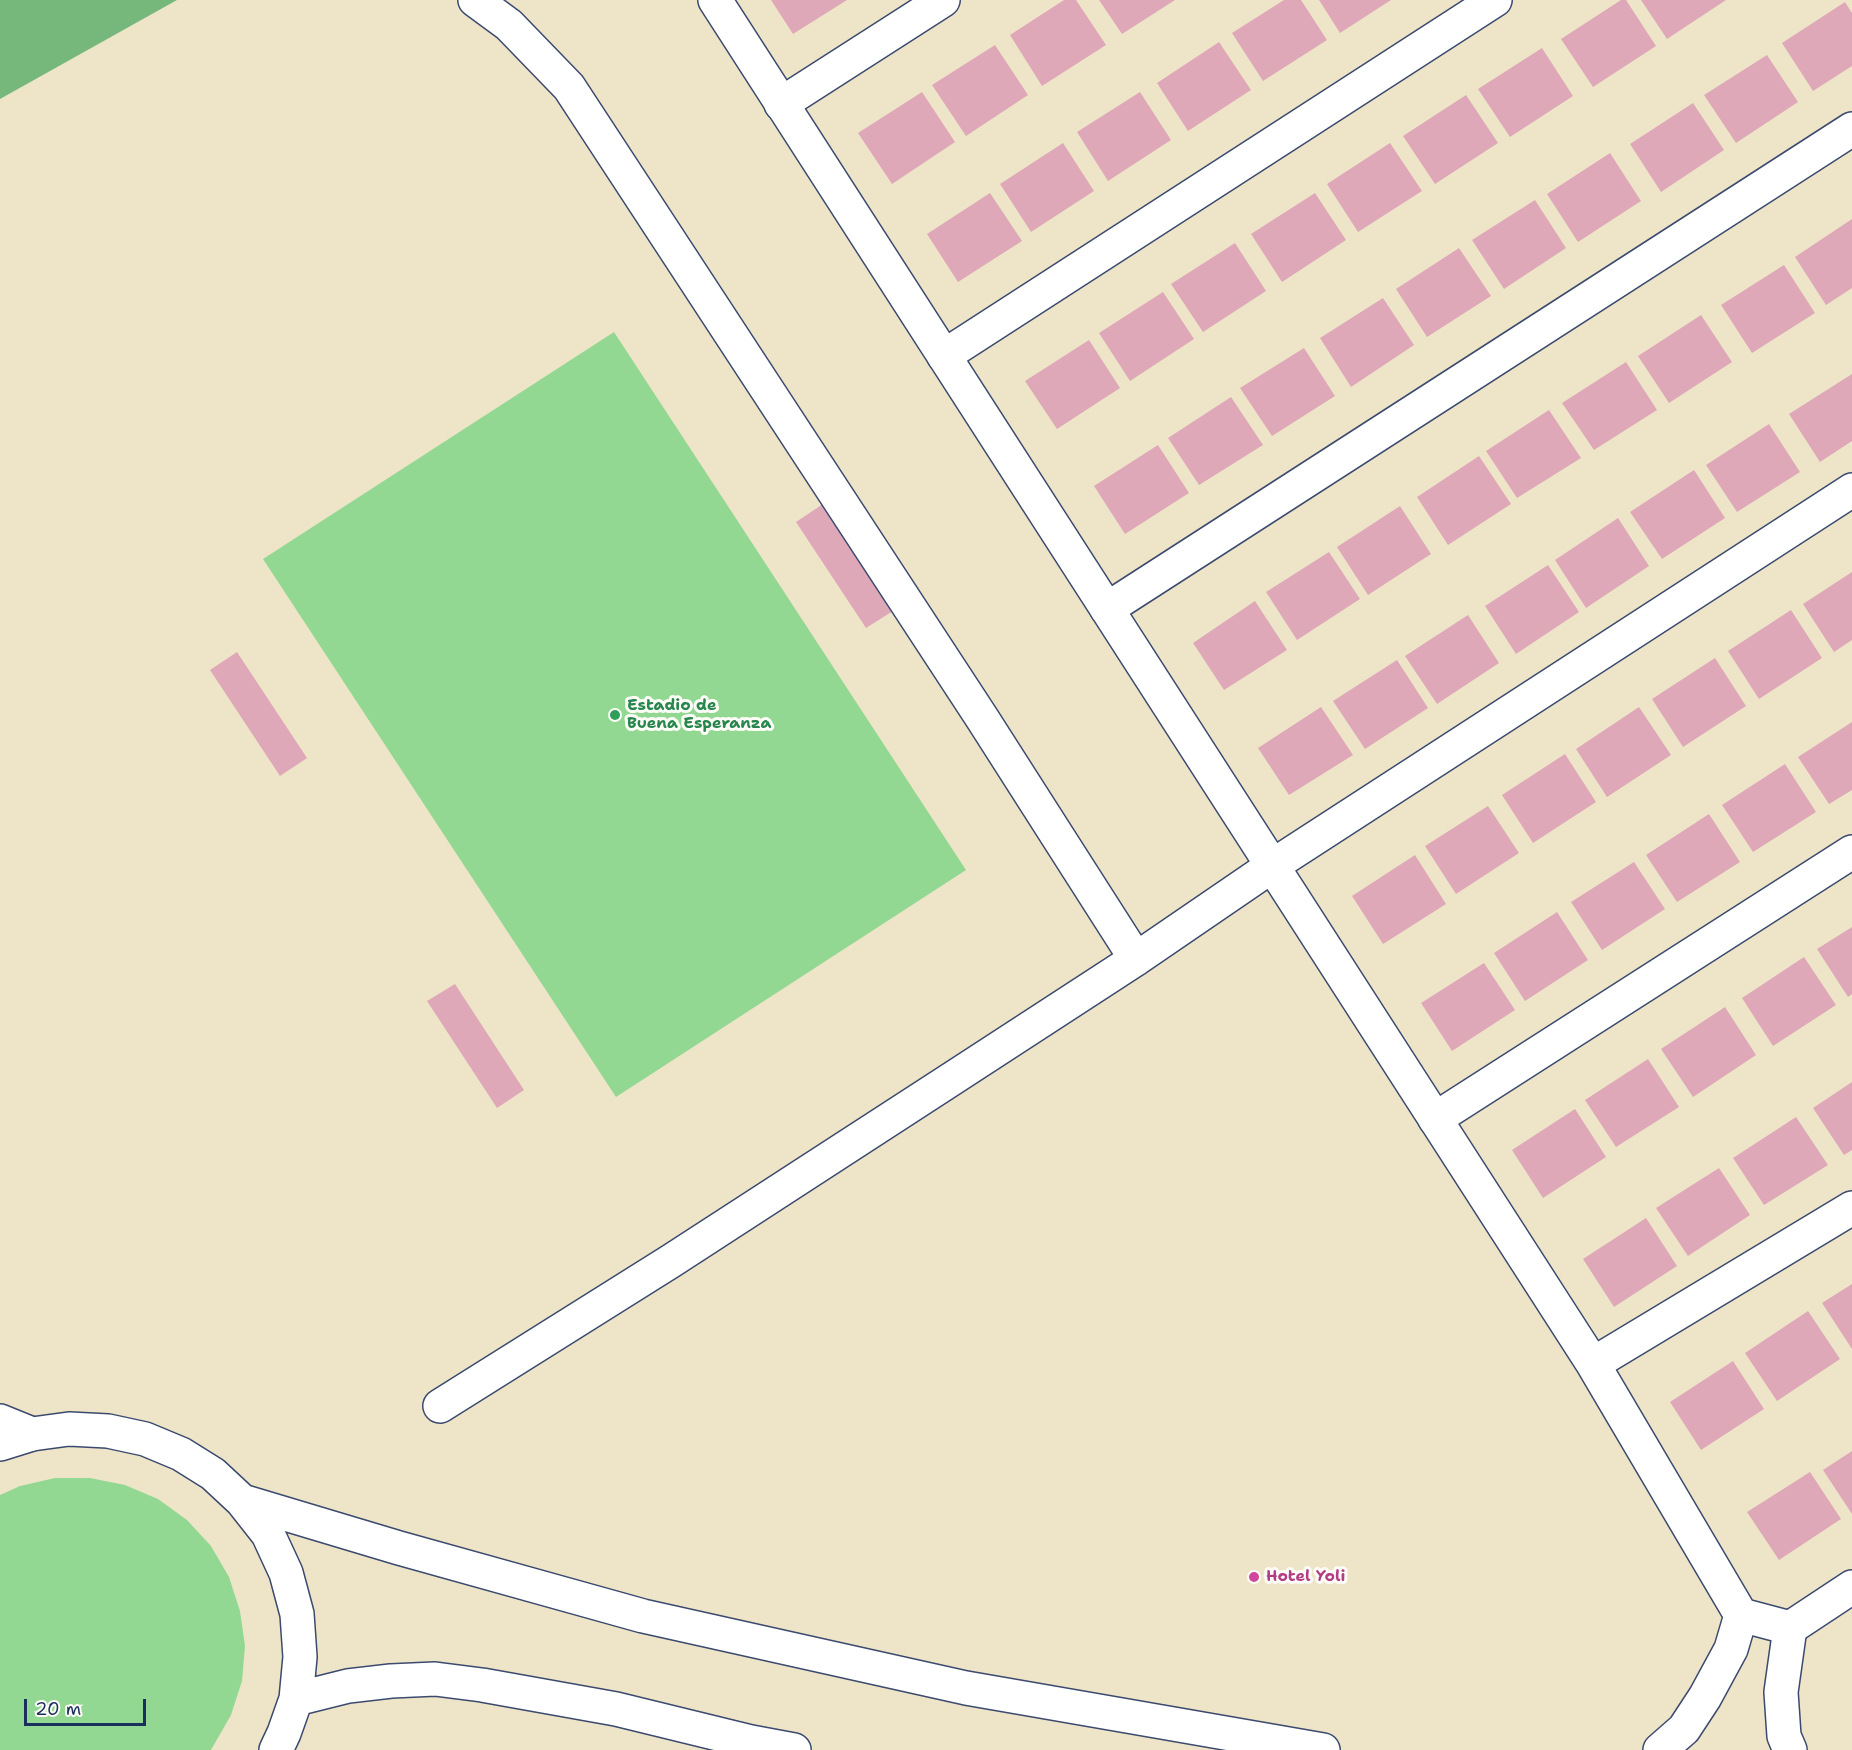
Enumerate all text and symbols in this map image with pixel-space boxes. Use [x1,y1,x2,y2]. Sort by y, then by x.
place label: Estadio de Buena Esperanza [627,696,771,734]
marker: Estadio de Buena Esperanza [608,708,622,722]
place label: Hotel Yoli [1266,1567,1345,1587]
marker: Hotel Yoli [1247,1570,1261,1584]
scale bar [27,1687,148,1725]
text: 20 m [35,1697,81,1721]

